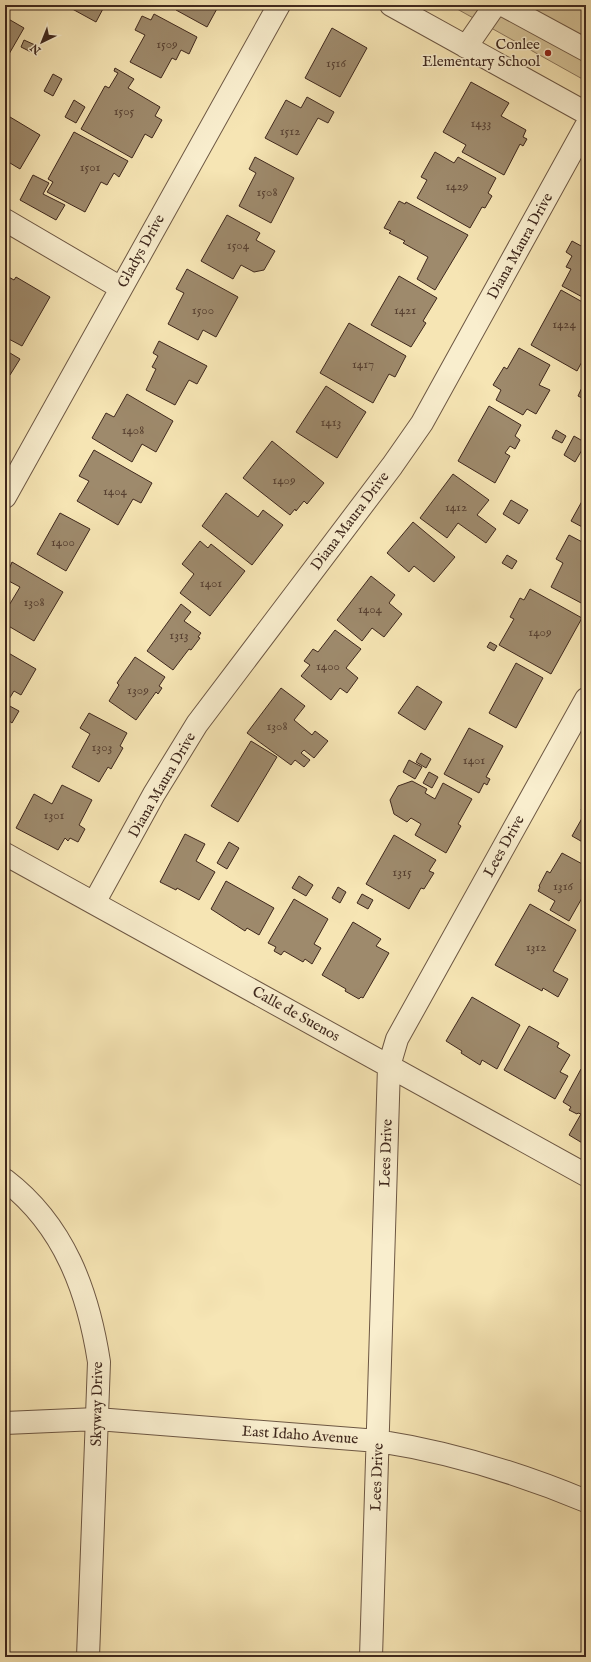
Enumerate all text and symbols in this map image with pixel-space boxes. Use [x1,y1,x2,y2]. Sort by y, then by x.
north arrow [22,22,62,62]
place label: Conlee Elementary School [422,35,541,71]
house number: 1509 [156,36,178,53]
text: N [27,40,45,58]
marker: Conlee Elementary School [543,48,553,58]
house number: 1516 [326,55,346,72]
house number: 1505 [114,103,135,120]
house number: 1433 [471,115,492,132]
house number: 1512 [280,123,300,140]
house number: 1501 [80,159,100,176]
house number: 1429 [446,178,469,195]
house number: 1508 [257,184,278,201]
street label: Diana Maura Drive [483,189,557,303]
street label: Gladys Drive [113,211,169,291]
house number: 1504 [227,237,250,254]
house number: 1500 [192,302,214,319]
house number: 1421 [394,302,416,319]
house number: 1424 [552,316,576,333]
house number: 1417 [352,356,374,373]
house number: 1413 [321,414,342,431]
house number: 1408 [122,422,144,439]
street label: Diana Maura Drive [307,468,393,574]
house number: 1409 [272,472,296,489]
house number: 1404 [103,483,128,500]
house number: 1412 [445,499,467,516]
house number: 1400 [51,534,75,551]
house number: 1401 [200,575,222,592]
house number: 1308 [23,594,45,611]
house number: 1404 [358,601,383,618]
house number: 1409 [528,624,552,641]
house number: 1313 [169,627,189,644]
house number: 1400 [316,658,340,675]
house number: 1309 [127,682,149,699]
house number: 1308 [266,718,288,735]
street label: Diana Maura Drive [124,729,200,841]
house number: 1303 [92,739,113,756]
house number: 1401 [463,752,485,769]
house number: 1301 [44,807,65,824]
street label: Lees Drive [479,812,529,880]
house number: 1315 [392,864,412,881]
house number: 1316 [553,878,574,895]
house number: 1312 [526,939,546,956]
street label: Calle de Suenos [249,982,343,1046]
street label: Lees Drive [375,1119,397,1187]
street label: Skyway Drive [87,1361,107,1447]
street label: East Idaho Avenue [241,1421,359,1449]
street label: Lees Drive [366,1443,388,1511]

